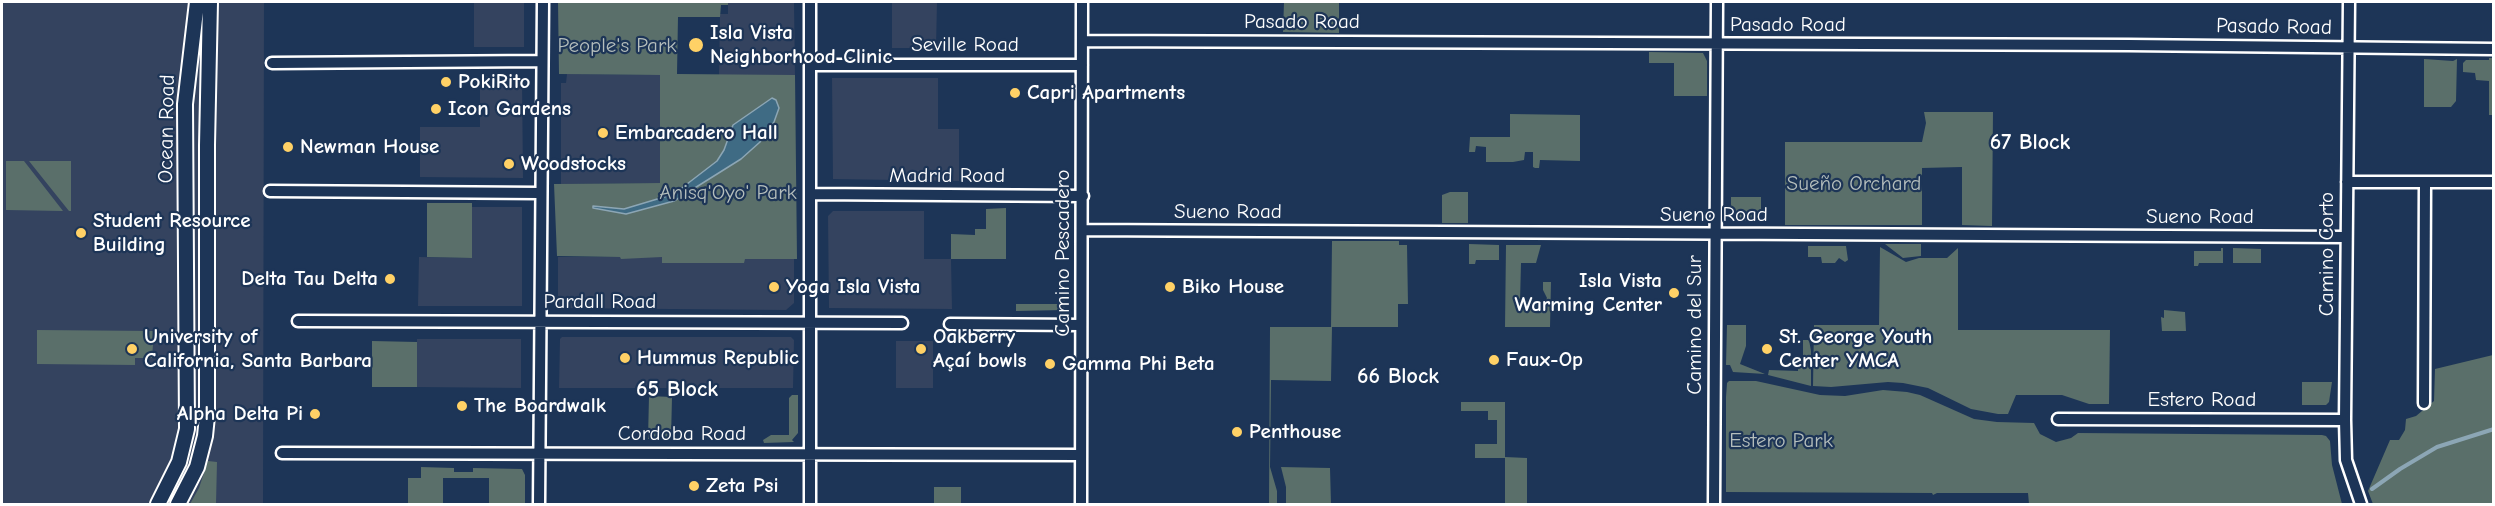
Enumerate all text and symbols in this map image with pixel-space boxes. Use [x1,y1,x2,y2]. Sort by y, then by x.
street label: Pasado Road [1244,9,1360,35]
street label: Pasado Road [1730,12,1846,38]
street label: Pasado Road [2216,13,2332,41]
place label: Isla Vista Neighborhood Clinic [710,20,892,70]
street label: Seville Road [911,32,1019,58]
park label: People's Park [558,33,676,59]
marker: Isla Vista Neighborhood Clinic [687,36,705,54]
place label: PokiRito [458,69,530,95]
street label: Ocean Road [153,74,181,184]
marker: PokiRito [439,75,453,89]
place label: Capri Apartments [1027,80,1185,106]
marker: Capri Apartments [1008,86,1022,100]
place label: Icon Gardens [448,96,571,122]
marker: Icon Gardens [429,102,443,116]
place label: Embarcadero Hall [615,120,778,146]
marker: Embarcadero Hall [596,126,610,140]
district label: 67 Block [1990,130,2070,156]
place label: Newman House [300,134,439,160]
marker: Newman House [281,140,295,154]
place label: Woodstocks [521,151,626,177]
marker: Woodstocks [502,157,516,171]
street label: Madrid Road [889,163,1005,189]
street label: Camino Pescadero [1050,169,1076,337]
park label: Sueño Orchard [1787,171,1921,197]
park label: Anisq'Oyo' Park [659,180,797,206]
street label: Camino Corto [2314,192,2340,316]
street label: Sueno Road [1174,199,1282,225]
street label: Sueno Road [1660,202,1768,228]
street label: Sueno Road [2146,204,2254,230]
place label: Student Resource Building [93,208,250,258]
marker: Student Resource Building [74,226,88,240]
street label: Camino del Sur [1682,255,1708,395]
place label: Delta Tau Delta [241,266,378,292]
place label: Isla Vista Warming Center [1514,268,1662,318]
marker: Delta Tau Delta [383,272,397,286]
place label: Yoga Isla Vista [786,274,920,300]
place label: Biko House [1182,274,1284,300]
marker: Yoga Isla Vista [767,280,781,294]
marker: Biko House [1163,280,1177,294]
marker: Isla Vista Warming Center [1667,286,1681,300]
street label: Pardall Road [544,289,656,315]
place label: University of California, Santa Barbara [144,324,372,374]
place label: Oakberry Açaí bowls [933,324,1027,374]
place label: St. George Youth Center YMCA [1779,324,1932,374]
marker: University of California, Santa Barbara [125,342,139,356]
marker: Oakberry Açaí bowls [914,342,928,356]
marker: St. George Youth Center YMCA [1760,342,1774,356]
place label: Hummus Republic [637,345,799,371]
place label: Faux-Op [1506,347,1583,373]
marker: Hummus Republic [618,351,632,365]
place label: Gamma Phi Beta [1062,351,1215,377]
marker: Faux-Op [1487,353,1501,367]
marker: Gamma Phi Beta [1043,357,1057,371]
district label: 66 Block [1357,364,1439,390]
district label: 65 Block [636,377,718,403]
street label: Estero Road [2148,387,2256,413]
place label: The Boardwalk [474,393,606,419]
marker: The Boardwalk [455,399,469,413]
place label: Alpha Delta Pi [177,401,303,427]
marker: Alpha Delta Pi [308,407,322,421]
place label: Penthouse [1249,419,1341,445]
street label: Cordoba Road [618,421,746,447]
marker: Penthouse [1230,425,1244,439]
park label: Estero Park [1729,428,1833,454]
place label: Zeta Psi [706,473,779,499]
marker: Zeta Psi [687,479,701,493]

